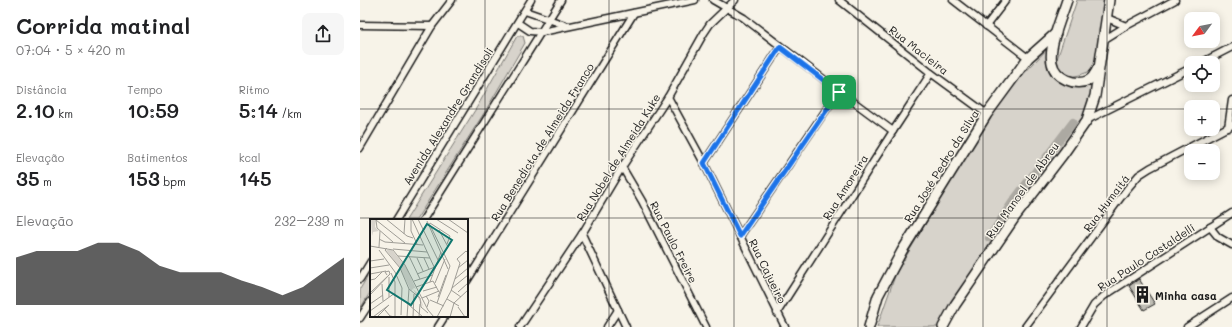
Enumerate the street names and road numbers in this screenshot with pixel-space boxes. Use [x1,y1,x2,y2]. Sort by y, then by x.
street label: Rua Macieira [886,22,952,78]
street label: Avenida Alexandre Grandisoli [399,44,497,188]
street label: Rua Benedicta de Almeida Franco [487,60,597,224]
street label: Rua Nobel de Almeida Kuke [573,90,664,224]
street label: Rua José Pedro da Silva [900,107,982,225]
street label: Rua Manoel de Abreu [982,139,1062,241]
street label: Rua Amoreira [819,151,871,223]
street label: Rua Humaitá [1080,171,1133,235]
street label: Rua Paulo Freire [647,198,701,286]
street label: Rua Paulo Castaldelli [1095,220,1197,294]
street label: Rua Cajueiro [746,236,790,306]

